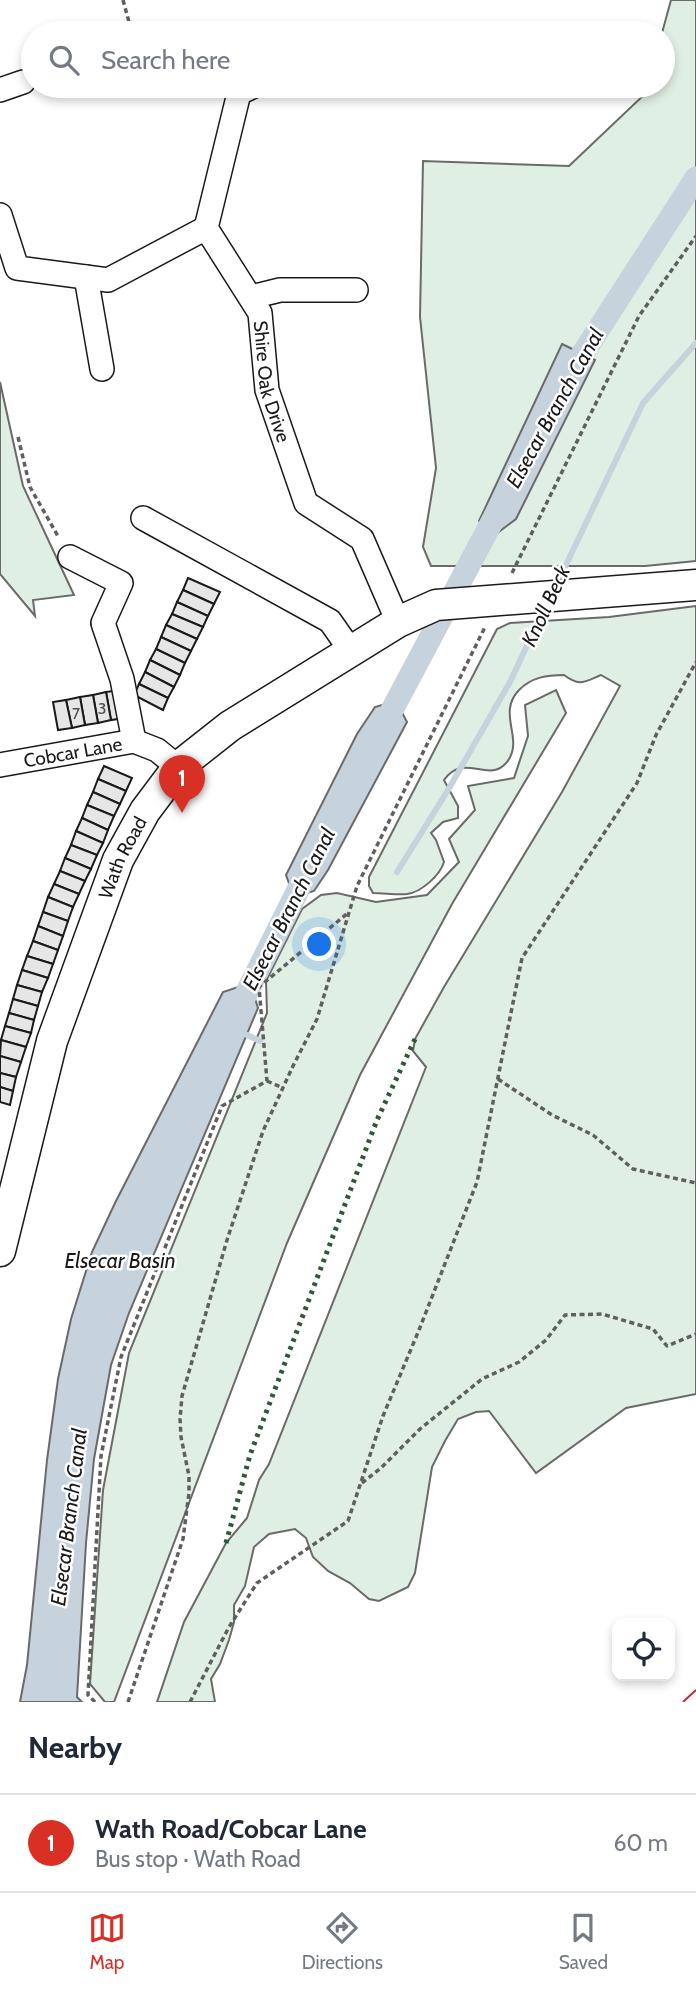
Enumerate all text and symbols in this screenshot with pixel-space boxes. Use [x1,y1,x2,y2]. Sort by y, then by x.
search box [21,21,675,98]
icon: search [45,41,83,79]
text: Search here [101,44,230,76]
street label: Shire Oak Drive [249,320,295,446]
water label: Elsecar Branch Canal [500,324,609,492]
water label: Knoll Beck [516,561,576,650]
house number: 3 [98,699,106,718]
house number: 7 [72,704,80,723]
street label: Cobcar Lane [22,732,124,773]
pin: 1 [159,755,205,813]
street label: Wath Road [94,812,152,902]
water label: Elsecar Branch Canal [237,824,340,994]
your location [302,927,336,961]
water label: Elsecar Basin [64,1248,176,1273]
water label: Elsecar Branch Canal [45,1427,92,1607]
map controls [612,1618,675,1681]
button: locate [612,1618,675,1681]
text: Nearby [28,1729,122,1766]
text: Wath Road/Cobcar Lane [95,1813,367,1845]
text: 1 [47,1829,55,1857]
text: 60 m [614,1829,668,1857]
text: Bus stop · Wath Road [95,1845,301,1873]
tab: Map [88,1909,126,1974]
tab: Directions [302,1909,383,1974]
tab: Saved [559,1909,608,1974]

